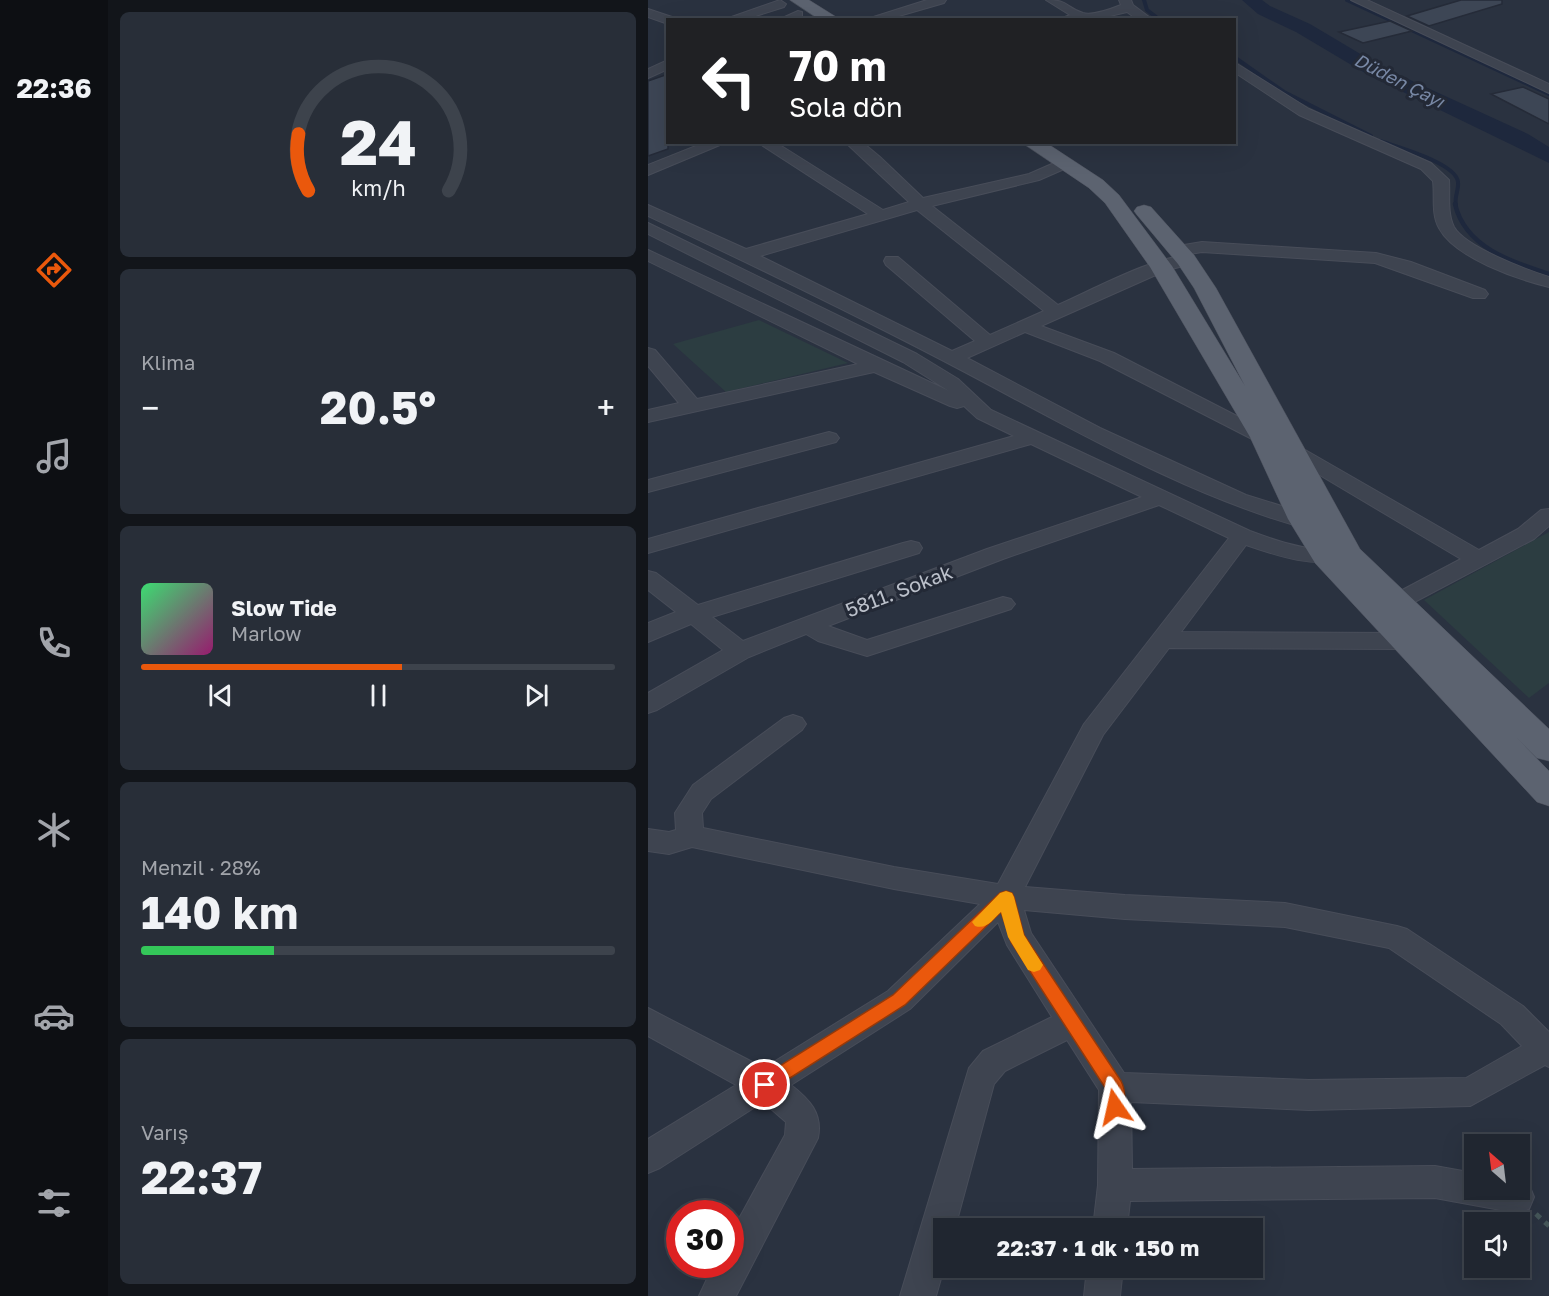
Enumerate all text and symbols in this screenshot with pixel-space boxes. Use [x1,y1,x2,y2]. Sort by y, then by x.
text: 70 m [789,40,886,90]
icon: left [690,42,768,120]
water label: Düden Çayı [1351,48,1449,113]
text: 22:36 [16,72,92,104]
text: Sola dön [789,91,903,123]
text: 24 [339,105,417,180]
text: km/h [351,176,405,202]
icon: directions [33,249,75,291]
text: Klima [141,350,195,374]
text: 20.5° [320,380,436,434]
text: − [141,388,159,427]
text: + [597,388,615,427]
icon: music [33,435,75,477]
street label: 5811. Sokak [842,559,956,621]
text: Slow Tide [231,594,337,621]
text: Marlow [231,621,302,645]
icon: phone [33,622,75,664]
icon: previous [204,679,237,712]
icon: pause [362,679,395,712]
icon: next [520,679,553,712]
icon: climate [33,809,75,851]
text: Menzil · 28% [141,855,261,879]
text: 140 km [141,885,298,939]
icon: car [33,995,75,1037]
pin [739,1059,790,1110]
icon: arrive [748,1068,781,1101]
position arrow [1083,1075,1147,1139]
text: Varış [141,1120,188,1144]
north arrow [1464,1134,1530,1200]
map controls [1464,1134,1530,1278]
text: 22:37 [141,1150,262,1204]
icon: filters [33,1182,75,1224]
speed limit sign: 30 [666,1200,744,1278]
button: sound [1464,1212,1530,1278]
text: 22:37 · 1 dk · 150 m [997,1234,1199,1261]

